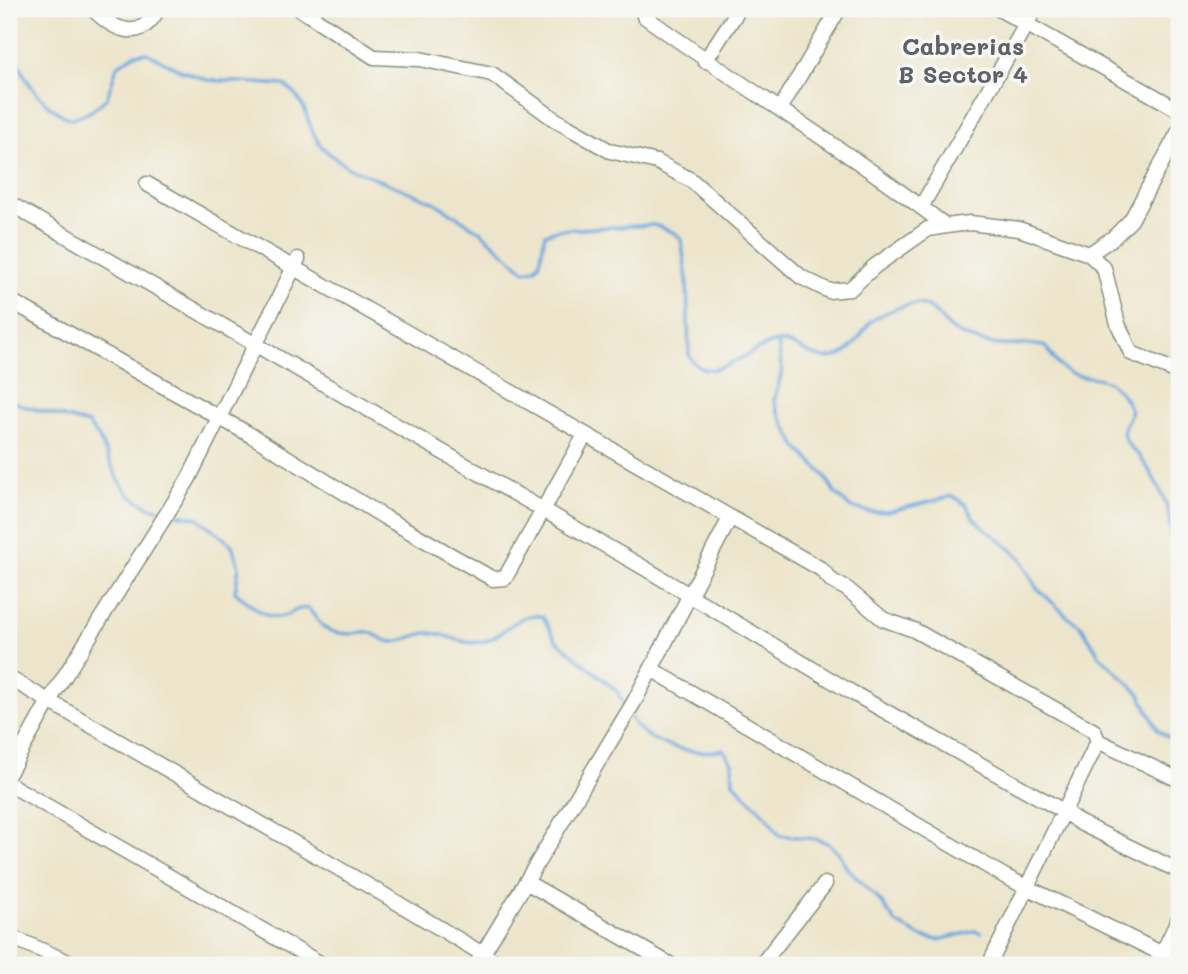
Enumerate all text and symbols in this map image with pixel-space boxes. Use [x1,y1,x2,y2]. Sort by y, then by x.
district label: Cabrerias B Sector 4 [898,30,1028,89]

